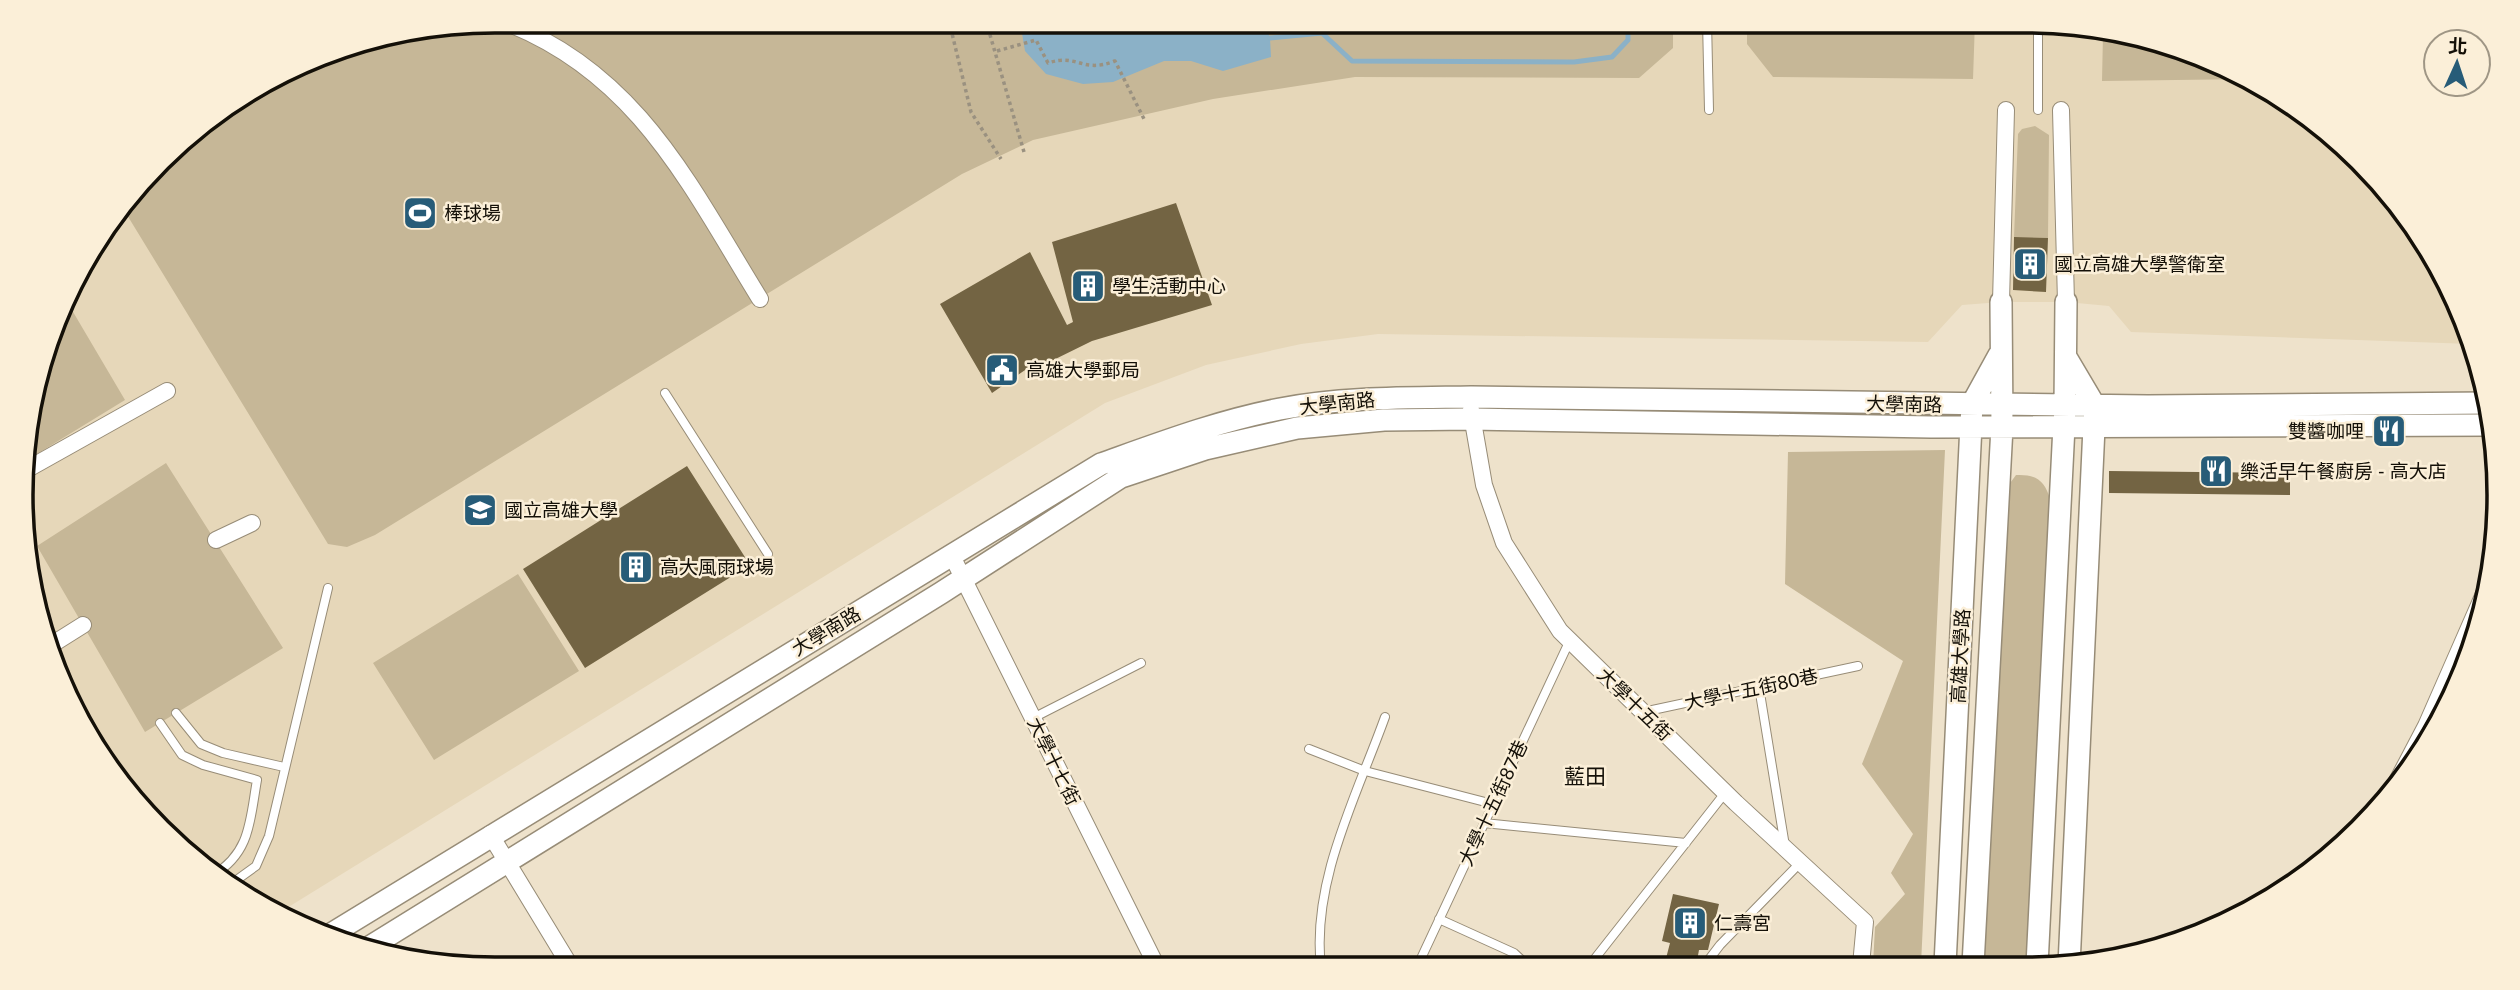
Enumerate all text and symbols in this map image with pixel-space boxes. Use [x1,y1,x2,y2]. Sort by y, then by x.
north arrow [2422,28,2492,98]
text: 北 [2448,34,2468,58]
sports icon: 棒球場 [401,194,439,232]
place label: 棒球場 [444,201,501,224]
building icon: 國立高雄大學警衛室 [2011,245,2049,283]
place label: 國立高雄大學警衛室 [2054,252,2225,275]
building icon: 學生活動中心 [1069,267,1107,305]
place label: 學生活動中心 [1112,274,1226,297]
public building icon: 高雄大學郵局 [983,351,1021,389]
place label: 高雄大學郵局 [1026,358,1140,381]
street label: 大學南路 [1298,387,1376,418]
street label: 大學南路 [1866,391,1942,416]
restaurant icon: 雙醬咖哩 [2370,412,2408,450]
place label: 雙醬咖哩 [2288,419,2364,442]
restaurant icon: 樂活早午餐廚房 - 高大店 [2197,452,2235,490]
place label: 樂活早午餐廚房 - 高大店 [2240,459,2447,482]
school or university icon: 國立高雄大學 [461,491,499,529]
place label: 國立高雄大學 [504,498,618,521]
building icon: 高大風雨球場 [617,548,655,586]
place label: 高大風雨球場 [660,555,774,578]
street label: 大學南路 [787,601,864,660]
street label: 高雄大學路 [1946,608,1973,704]
street label: 大學十五街 [1593,662,1678,745]
street label: 大學十五街80巷 [1682,663,1820,714]
street label: 大學十七街 [1023,713,1086,809]
street label: 大學十五街87巷 [1453,736,1532,869]
district label: 藍田 [1564,763,1606,788]
building icon: 仁壽宮 [1671,904,1709,942]
place label: 仁壽宮 [1714,911,1771,934]

